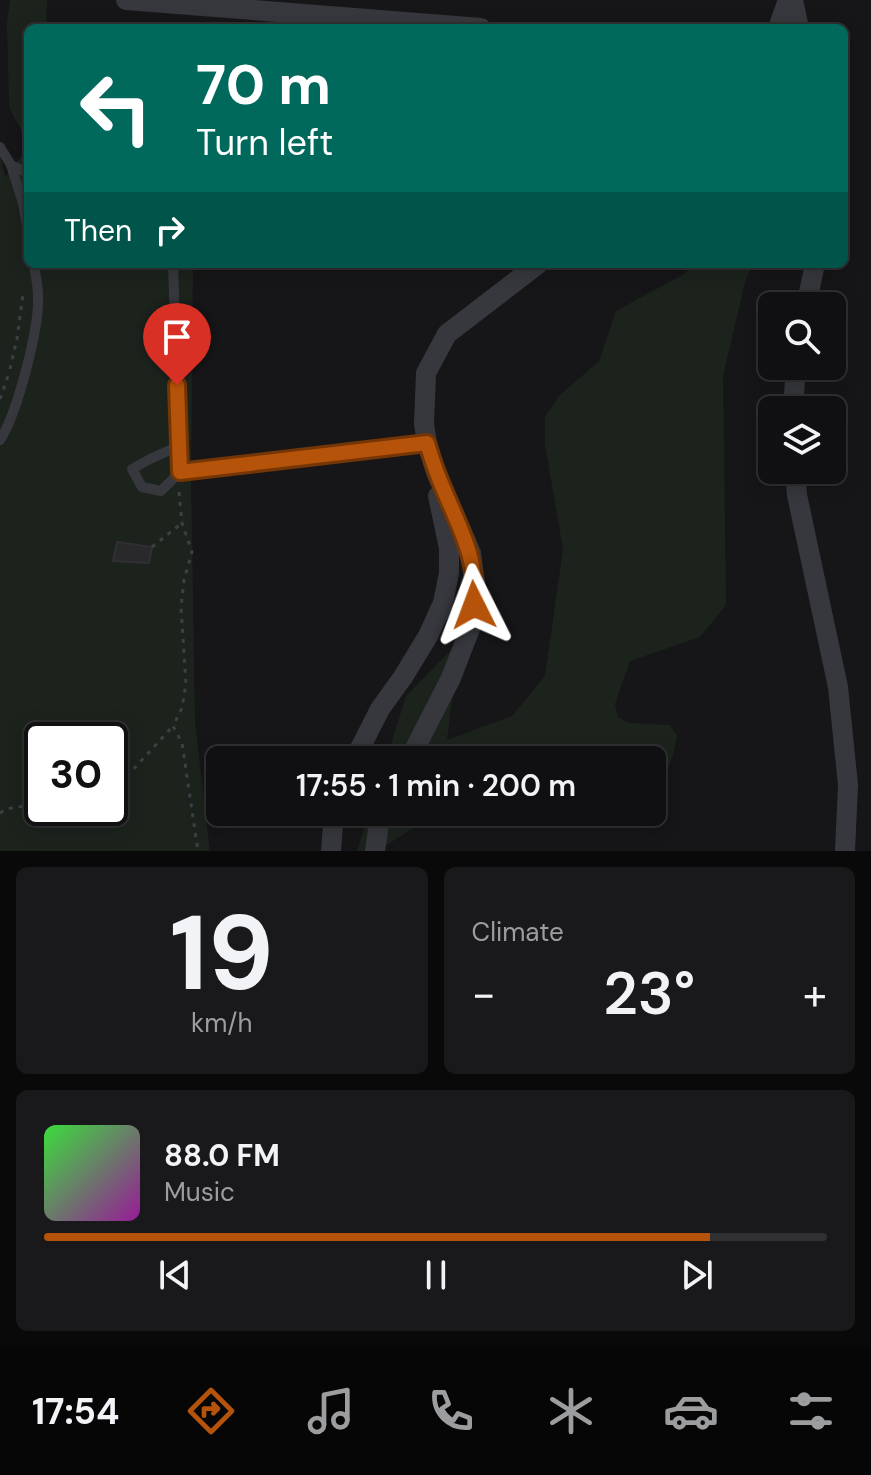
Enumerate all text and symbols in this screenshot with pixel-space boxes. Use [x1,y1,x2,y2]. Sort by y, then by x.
text: 70 m [196,48,331,121]
icon: left [64,56,168,160]
text: Turn left [196,119,333,166]
icon: right [148,208,192,252]
text: Then [64,211,132,250]
map controls [758,292,846,484]
button: search [758,292,846,380]
pin [143,303,211,385]
icon: arrive [155,315,199,359]
button: layers [758,396,846,484]
position arrow [432,563,516,647]
speed limit sign: 30 [24,722,128,826]
text: 17:55 · 1 min · 200 m [296,766,576,805]
text: 19 [170,886,274,1021]
text: Climate [472,915,564,949]
text: 23° [603,954,695,1033]
text: − [472,965,496,1023]
text: + [803,965,827,1023]
text: km/h [191,1006,252,1040]
text: 88.0 FM [164,1136,280,1175]
text: Music [164,1175,235,1209]
icon: previous [153,1253,197,1297]
icon: pause [414,1253,458,1297]
icon: next [675,1253,719,1297]
icon: directions [183,1383,239,1439]
icon: music [303,1383,359,1439]
icon: phone [423,1383,479,1439]
icon: climate [543,1383,599,1439]
icon: car [663,1383,719,1439]
icon: filters [783,1383,839,1439]
text: 17:54 [32,1388,119,1435]

